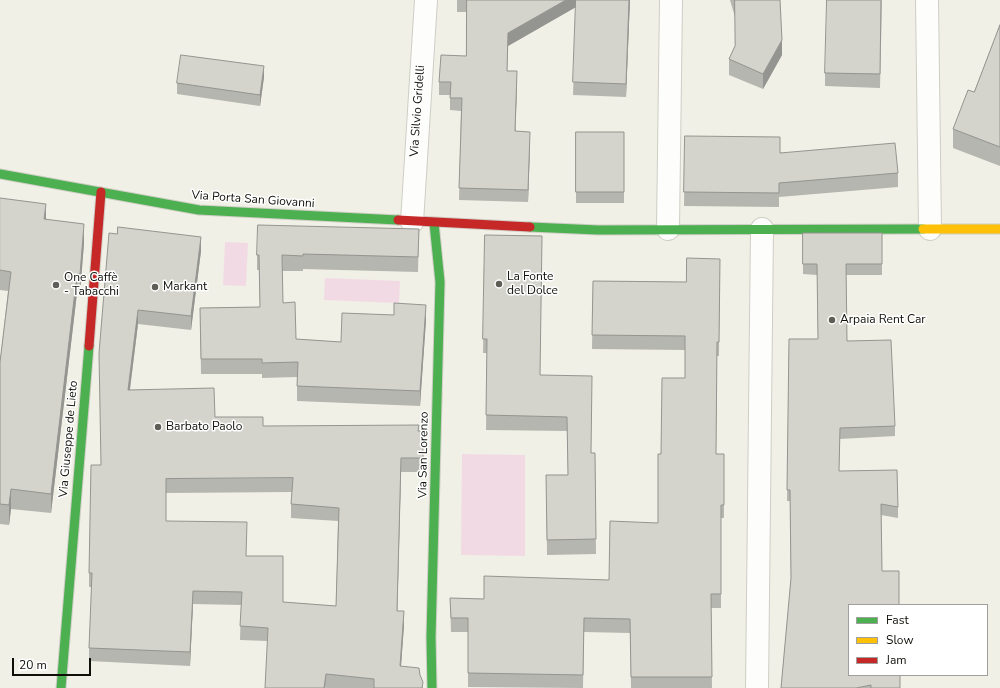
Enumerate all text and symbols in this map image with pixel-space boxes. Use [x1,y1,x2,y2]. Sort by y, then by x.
street label: Via Silvio Gridelli [408,65,428,157]
street label: Via Porta San Giovanni [191,189,315,211]
place label: La Fonte del Dolce [507,270,558,298]
place label: One Caffè - Tabacchi [64,271,119,299]
marker: La Fonte del Dolce [494,279,504,289]
marker: One Caffè - Tabacchi [51,280,61,290]
place label: Markant [163,280,207,294]
marker: Markant [150,282,160,292]
place label: Arpaia Rent Car [840,313,926,327]
marker: Arpaia Rent Car [827,315,837,325]
street label: Via Giuseppe de Lieto [57,380,81,498]
street label: Via San Lorenzo [416,411,432,499]
place label: Barbato Paolo [166,420,243,434]
marker: Barbato Paolo [153,422,163,432]
legend [848,604,988,676]
text: Fast [886,612,909,628]
text: Slow [886,632,914,648]
scale bar [14,650,93,676]
text: Jam [886,652,907,668]
text: 20 m [19,657,47,673]

